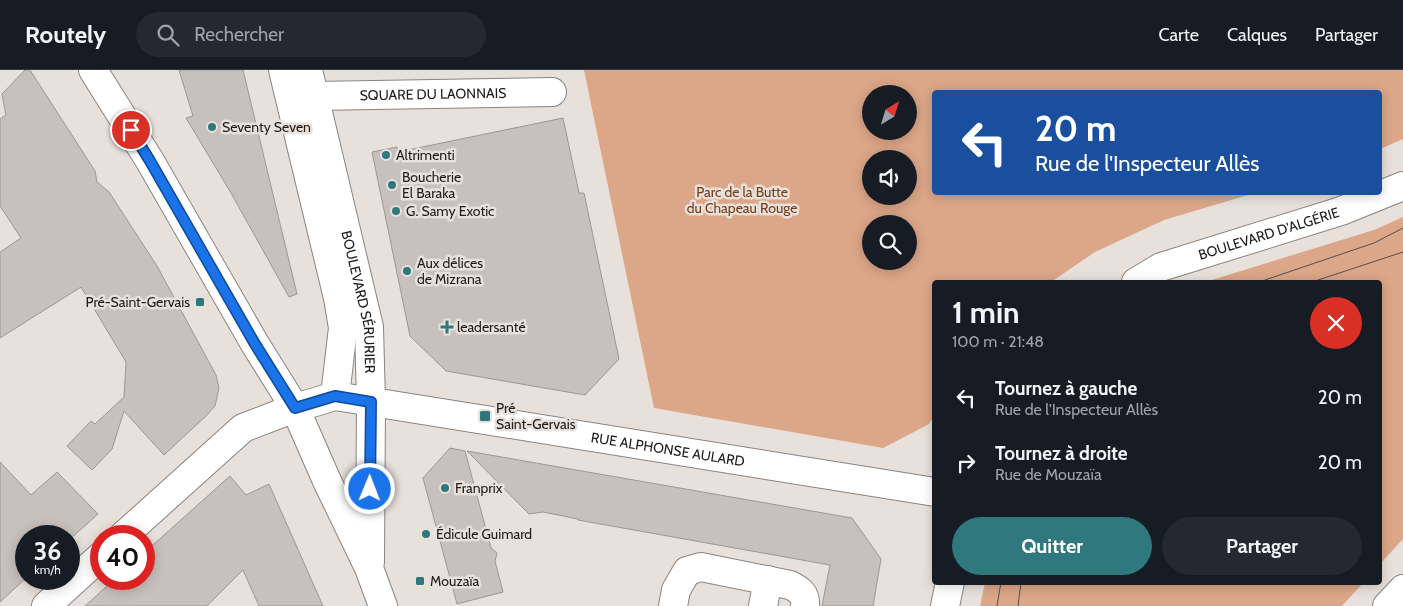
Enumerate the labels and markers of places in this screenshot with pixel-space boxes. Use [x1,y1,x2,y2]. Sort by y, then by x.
pin [110,109,152,151]
place label: Seventy Seven [222,118,311,136]
marker: Seventy Seven [206,121,218,133]
place label: Altrimenti [396,146,455,164]
marker: Altrimenti [380,149,392,161]
place label: Boucherie El Baraka [402,168,461,202]
marker: Boucherie El Baraka [386,179,398,191]
place label: G. Samy Exotic [406,202,494,220]
marker: G. Samy Exotic [390,205,402,217]
place label: Aux délices de Mizrana [417,254,483,288]
marker: Aux délices de Mizrana [401,265,413,277]
place label: Pré-Saint-Gervais [85,293,190,311]
marker: Pré-Saint-Gervais [194,296,206,308]
place label: leadersanté [457,318,526,336]
marker: leadersanté [441,321,453,333]
place label: Pré Saint-Gervais [496,399,576,433]
marker: Pré Saint-Gervais [478,409,492,423]
place label: Franprix [455,479,503,497]
marker: Franprix [439,482,451,494]
place label: Édicule Guimard [436,525,532,543]
marker: Édicule Guimard [420,528,432,540]
place label: Mouzaïa [430,572,480,590]
marker: Mouzaïa [414,575,426,587]

